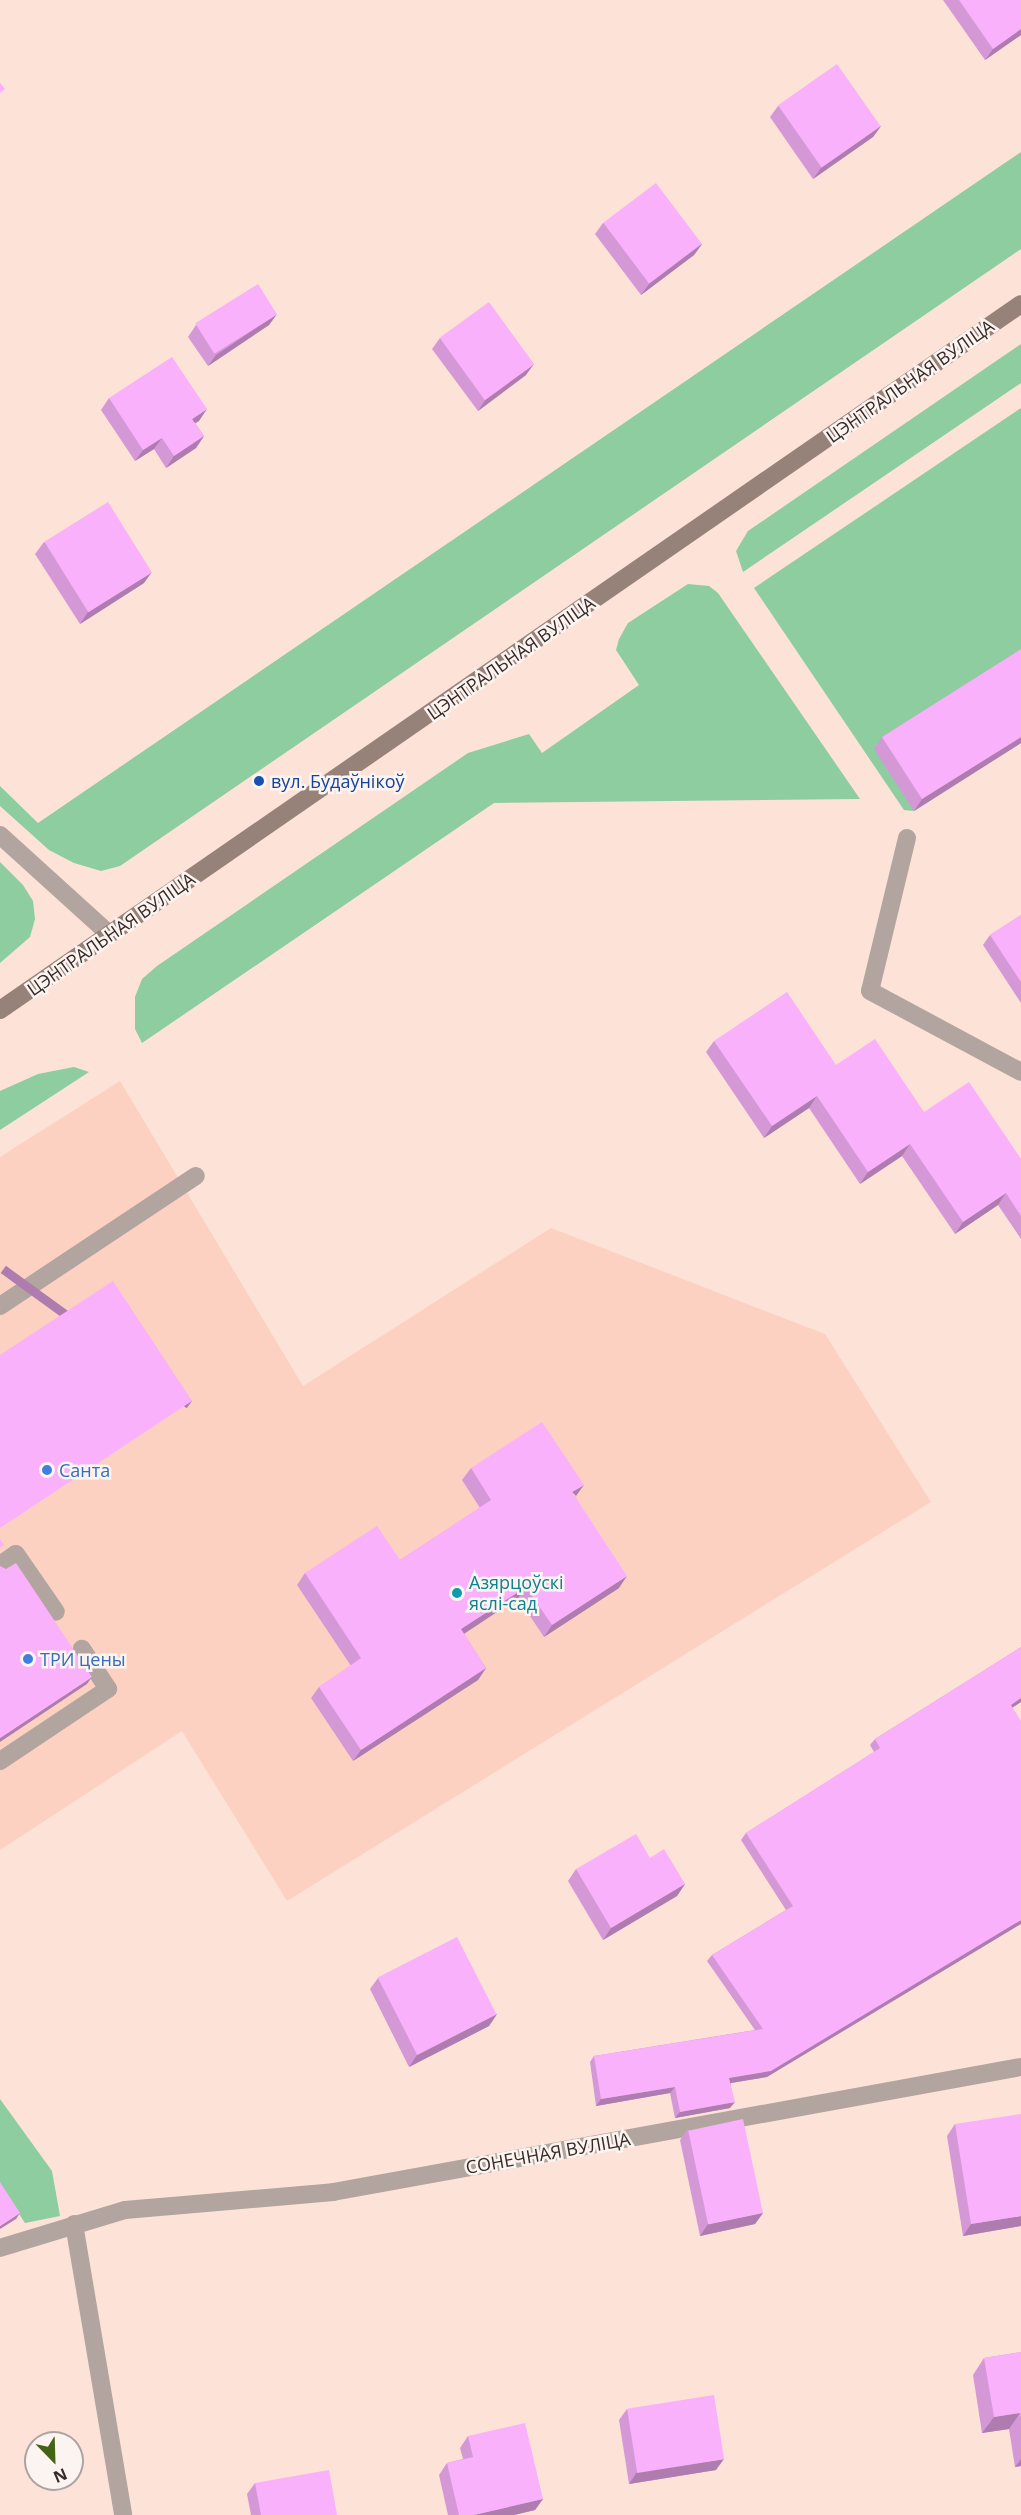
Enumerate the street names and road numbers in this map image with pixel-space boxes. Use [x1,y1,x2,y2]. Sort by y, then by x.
street label: ЦЭНТРАЛЬНАЯ ВУЛІЦА [822,315,998,447]
street label: ЦЭНТРАЛЬНАЯ ВУЛІЦА [423,592,599,724]
street label: ЦЭНТРАЛЬНАЯ ВУЛІЦА [23,868,199,1000]
street label: СОНЕЧНАЯ ВУЛІЦА [464,2128,632,2178]

